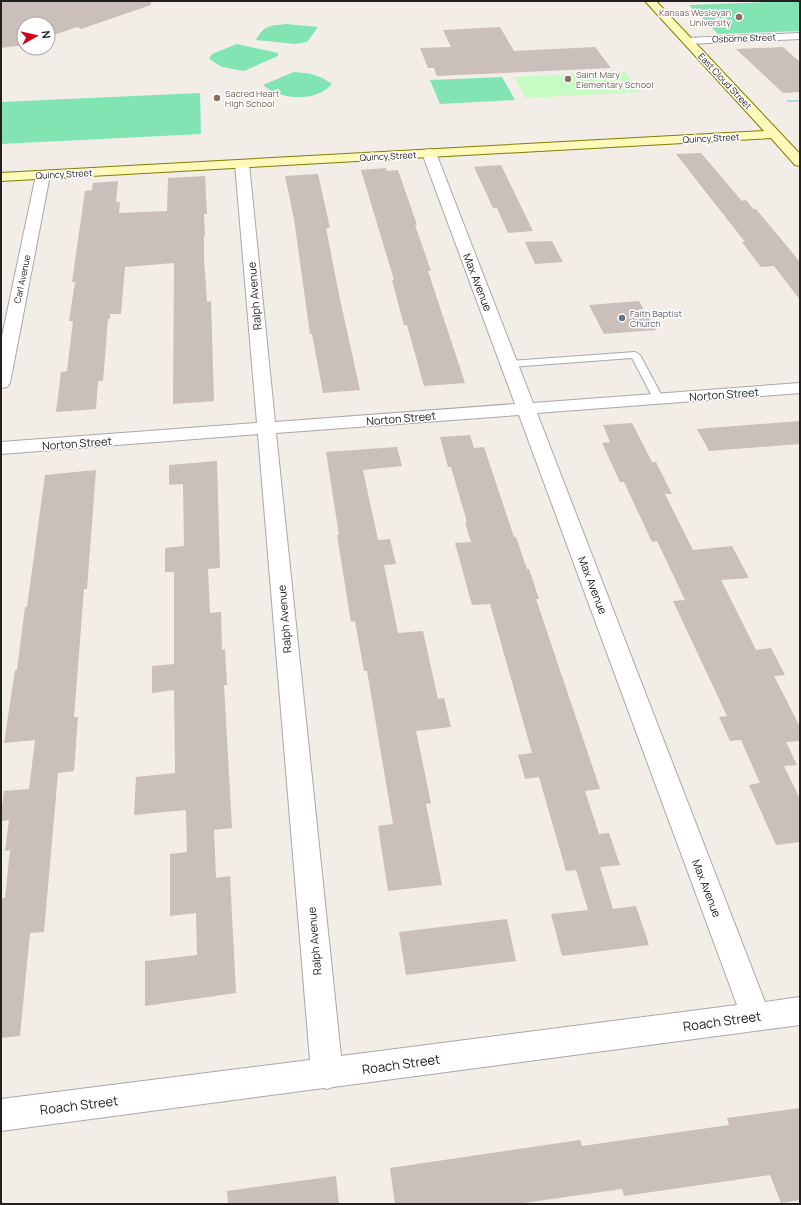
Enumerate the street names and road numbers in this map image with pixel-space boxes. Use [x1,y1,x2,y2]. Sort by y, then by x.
street label: Osborne Street [712,30,777,46]
street label: East Cloud Street [695,50,755,112]
street label: Quincy Street [682,130,740,146]
street label: Quincy Street [359,148,417,164]
street label: Quincy Street [35,166,93,182]
street label: Max Avenue [460,251,496,314]
street label: Carl Avenue [11,253,33,305]
street label: Ralph Avenue [243,261,264,331]
street label: Norton Street [689,384,759,404]
street label: Norton Street [366,407,436,429]
street label: Norton Street [42,433,112,453]
street label: Max Avenue [575,554,611,617]
street label: Ralph Avenue [273,584,294,654]
street label: Max Avenue [689,857,725,920]
street label: Ralph Avenue [303,906,324,976]
street label: Roach Street [682,1007,762,1035]
street label: Roach Street [361,1050,441,1078]
street label: Roach Street [39,1091,119,1119]

